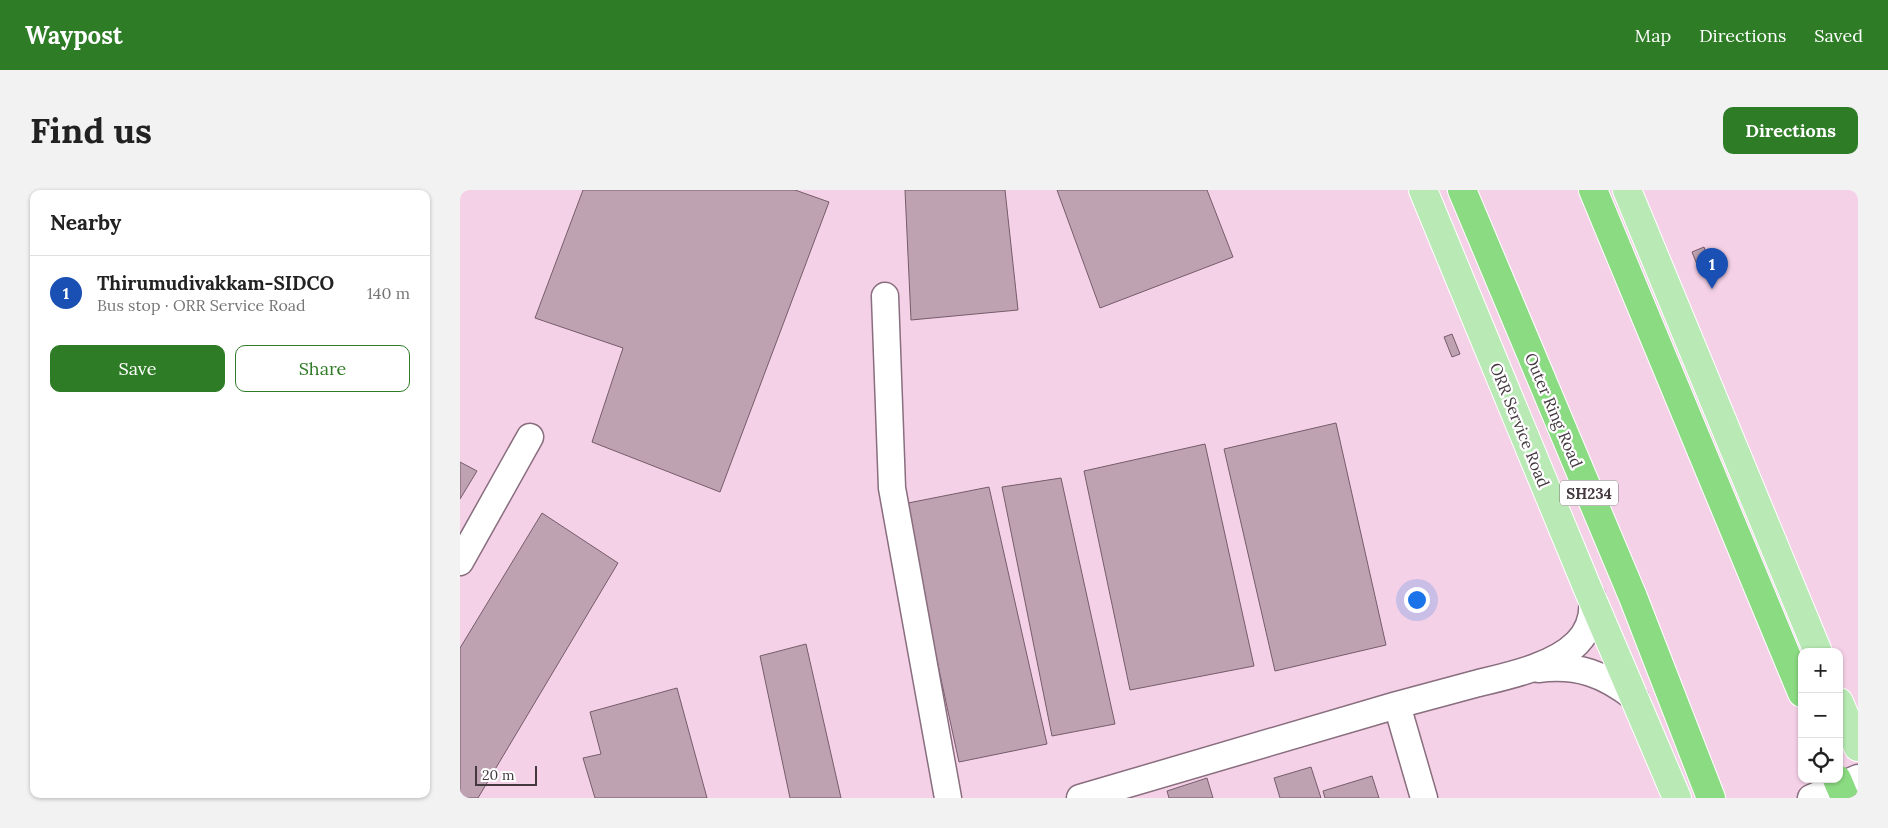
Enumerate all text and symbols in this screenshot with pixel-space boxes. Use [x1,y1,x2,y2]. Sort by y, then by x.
text: Waypost [25,20,123,51]
text: Map [1635,24,1671,47]
text: Directions [1699,24,1786,47]
text: Saved [1814,24,1863,47]
button: Directions [1723,107,1858,154]
text: Find us [30,108,152,153]
text: Nearby [50,209,121,236]
pin: 1 [1696,248,1728,289]
text: Thirumudivakkam-SIDCO [97,271,334,295]
text: 1 [63,283,69,303]
text: 140 m [367,283,410,303]
text: Bus stop · ORR Service Road [97,295,306,315]
button: Save [50,345,225,392]
button: Share [235,345,410,392]
street label: Outer Ring Road [1521,350,1587,471]
street label: ORR Service Road [1486,360,1554,491]
road number: SH234 [1560,480,1618,506]
your location [1404,587,1430,613]
map controls [1798,648,1843,783]
button: + [1798,648,1843,693]
button: − [1798,693,1843,738]
button: locate [1798,738,1843,783]
scale bar [475,763,538,786]
text: 20 m [482,766,514,784]

